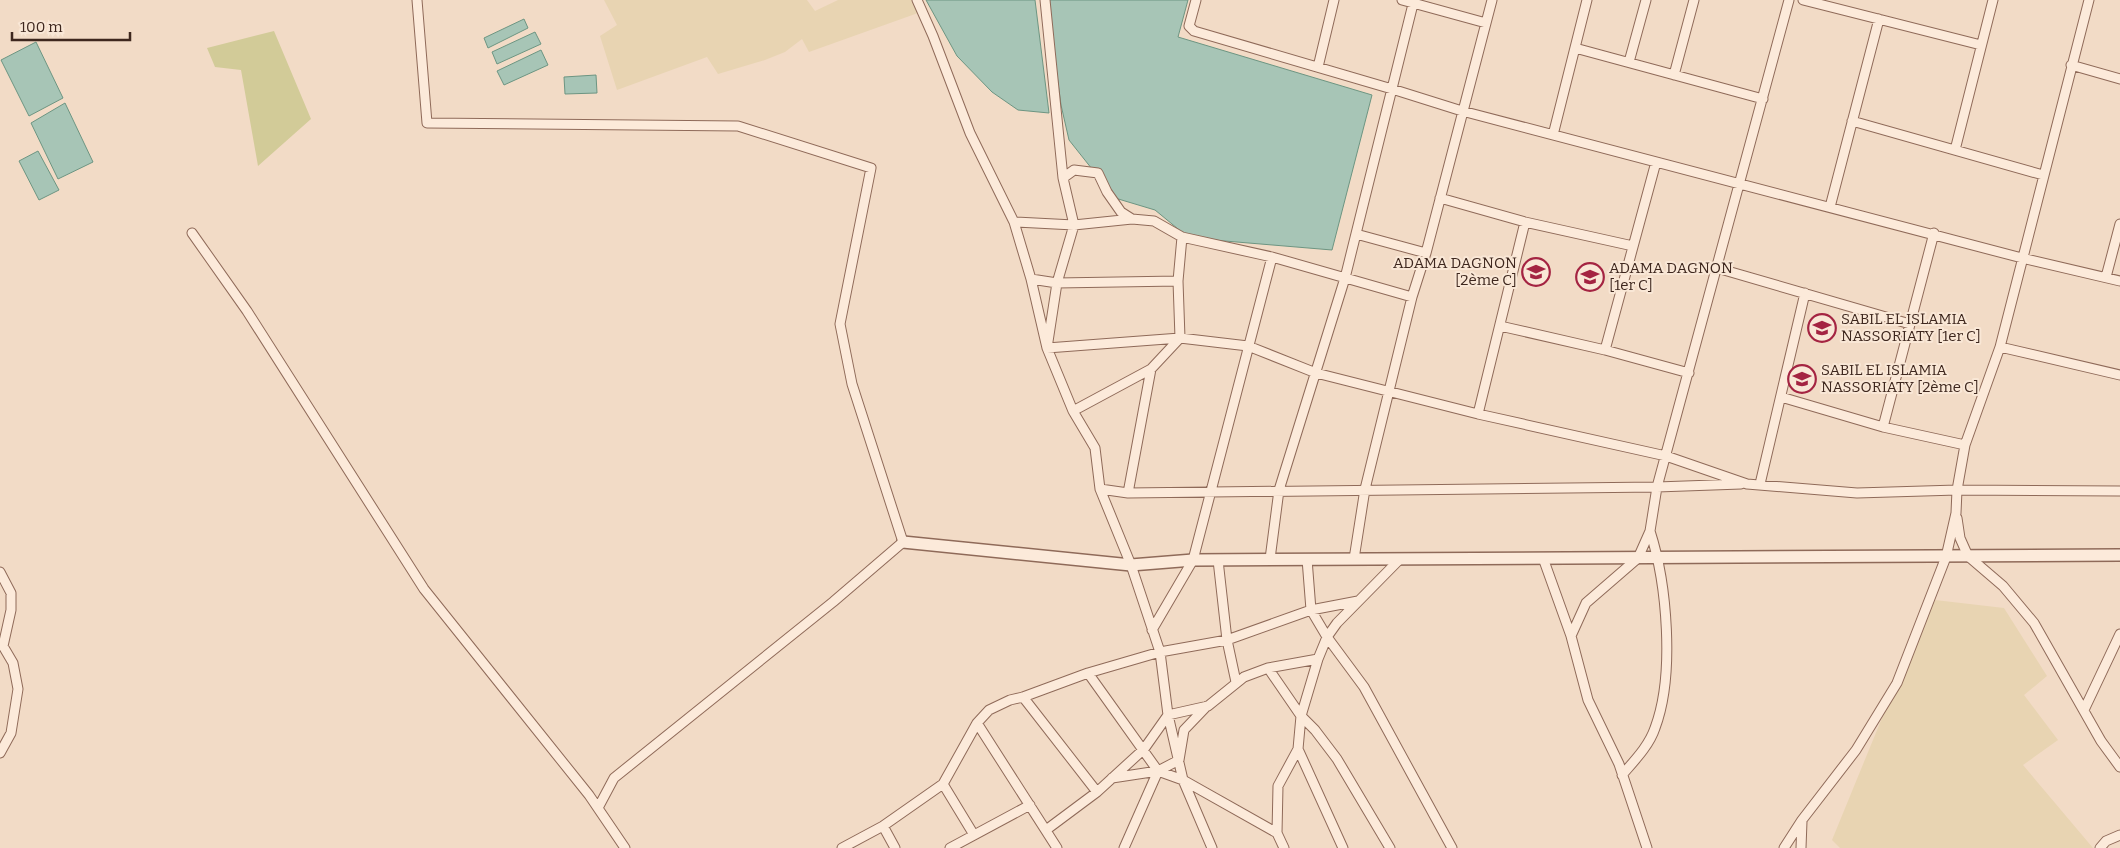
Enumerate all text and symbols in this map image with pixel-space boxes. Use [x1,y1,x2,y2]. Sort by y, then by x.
scale bar [12,10,130,42]
text: 100 m [20,18,63,36]
place label: ADAMA DAGNON [2ème C] [1393,254,1517,289]
school or university icon: ADAMA DAGNON [2ème C] [1521,257,1551,287]
place label: ADAMA DAGNON [1er C] [1609,259,1733,294]
school or university icon: ADAMA DAGNON [1er C] [1575,262,1605,292]
place label: SABIL EL ISLAMIA NASSORIATY [1er C] [1841,310,1981,345]
school or university icon: SABIL EL ISLAMIA NASSORIATY [1er C] [1807,313,1837,343]
place label: SABIL EL ISLAMIA NASSORIATY [2ème C] [1821,361,1979,396]
school or university icon: SABIL EL ISLAMIA NASSORIATY [2ème C] [1787,364,1817,394]

